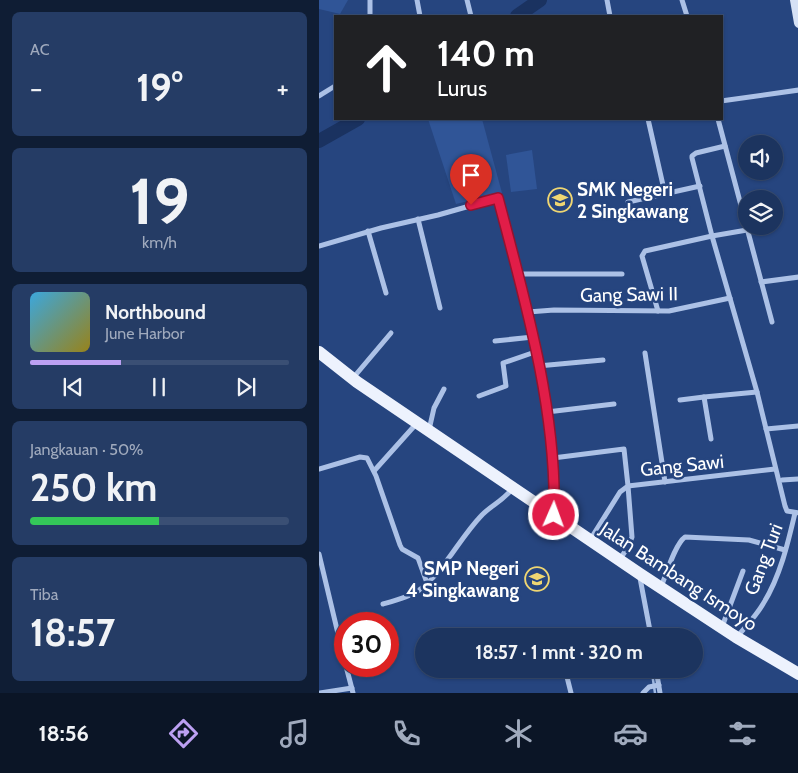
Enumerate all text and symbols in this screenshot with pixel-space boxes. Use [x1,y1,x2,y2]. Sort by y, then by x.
text: 140 m [437,32,535,75]
icon: ahead [354,35,419,100]
text: AC [30,40,50,59]
text: 19° [136,64,183,111]
text: − [30,71,42,105]
text: + [277,71,289,105]
text: Lurus [437,75,487,102]
map controls [738,135,783,235]
button: sound [738,135,783,180]
pin [450,154,492,205]
text: 19 [129,161,190,240]
icon: arrive [457,161,485,189]
place label: SMK Negeri 2 Singkawang [577,178,689,223]
school or university icon: SMK Negeri 2 Singkawang [547,187,573,213]
button: layers [738,190,783,235]
text: km/h [142,233,177,252]
street label: Gang Sawi II [580,282,678,307]
text: Northbound [105,301,206,324]
text: June Harbor [105,324,185,343]
icon: previous [59,373,87,401]
icon: pause [145,373,173,401]
icon: next [232,373,260,401]
text: Jangkauan · 50% [30,440,144,459]
street label: Gang Sawi [639,450,725,481]
text: 250 km [30,464,157,511]
position arrow [527,488,579,540]
street label: Jalan Bambang Ismoyo [595,516,762,636]
street label: Gang Turi [739,520,788,598]
place label: SMP Negeri 4 Singkawang [406,557,519,602]
school or university icon: SMP Negeri 4 Singkawang [524,566,550,592]
text: Tiba [30,585,58,604]
text: 18:57 [30,609,115,656]
speed limit sign: 30 [334,612,399,677]
text: 18:57 · 1 mnt · 320 m [475,641,643,664]
icon: directions [166,716,201,751]
icon: music [277,716,312,751]
icon: phone [389,716,424,751]
icon: climate [501,716,536,751]
icon: car [613,716,648,751]
icon: filters [725,716,760,751]
text: 18:56 [38,720,89,747]

